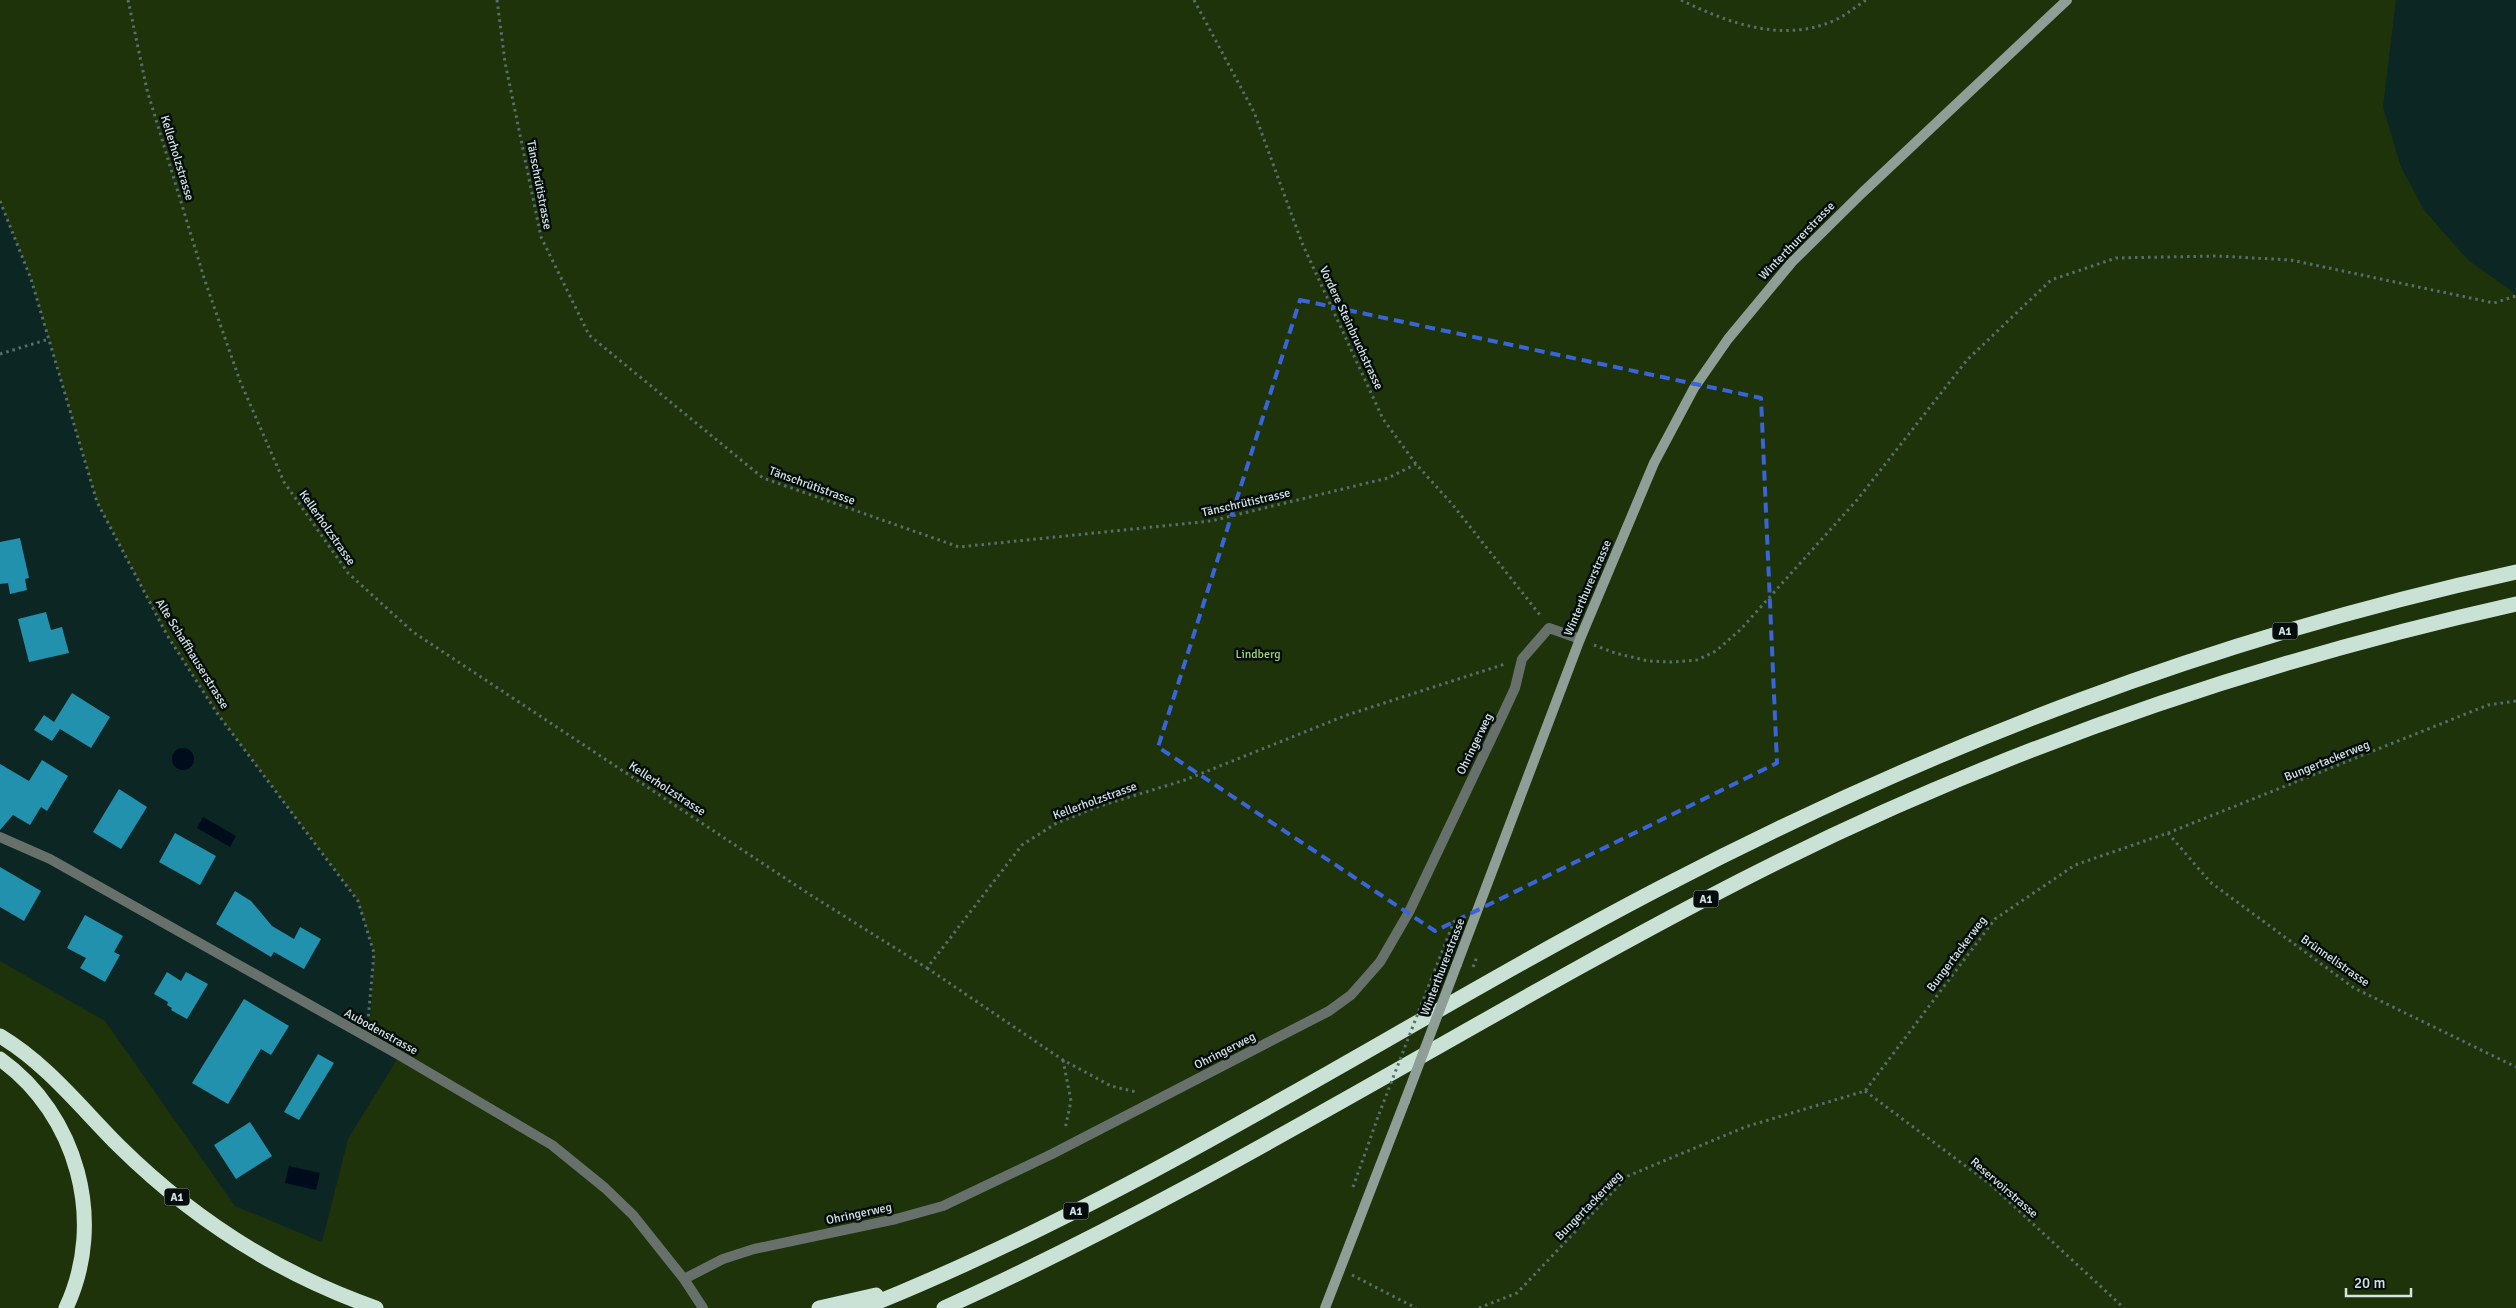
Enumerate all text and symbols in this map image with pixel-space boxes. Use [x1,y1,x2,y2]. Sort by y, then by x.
street label: Kellerholzstrasse [157,114,197,202]
street label: Tänschrütistrasse [523,139,555,231]
street label: Winterthurerstrasse [1756,199,1838,283]
street label: Vordere Steinbruchstrasse [1316,264,1386,392]
street label: Tänschrütistrasse [767,463,857,509]
street label: Tänschrütistrasse [1200,486,1292,520]
street label: Kellerholzstrasse [295,487,359,569]
street label: Winterthurerstrasse [1561,538,1615,638]
street label: Alte Schaffhauserstrasse [152,596,232,712]
road number: A1 [2272,622,2298,640]
park label: Lindberg [1235,647,1281,662]
street label: Ohringerweg [1454,711,1496,777]
street label: Bungertackerweg [2282,737,2372,785]
street label: Kellerholzstrasse [626,759,708,819]
street label: Kellerholzstrasse [1051,779,1139,823]
road number: A1 [1694,891,1718,908]
street label: Bungertackerweg [1924,913,1990,995]
street label: Winterthurerstrasse [1418,916,1468,1018]
street label: Brünnelistrasse [2298,932,2372,990]
street label: Aubodenstrasse [342,1006,420,1058]
street label: Ohringerweg [1192,1029,1258,1073]
street label: Reservoirstrasse [1967,1155,2041,1221]
street label: Bungertackerweg [1552,1168,1626,1244]
road number: A1 [164,1188,190,1206]
street label: Ohringerweg [825,1200,893,1228]
road number: A1 [1064,1202,1088,1220]
scale bar [2346,1266,2411,1298]
text: 20 m [2354,1274,2385,1292]

